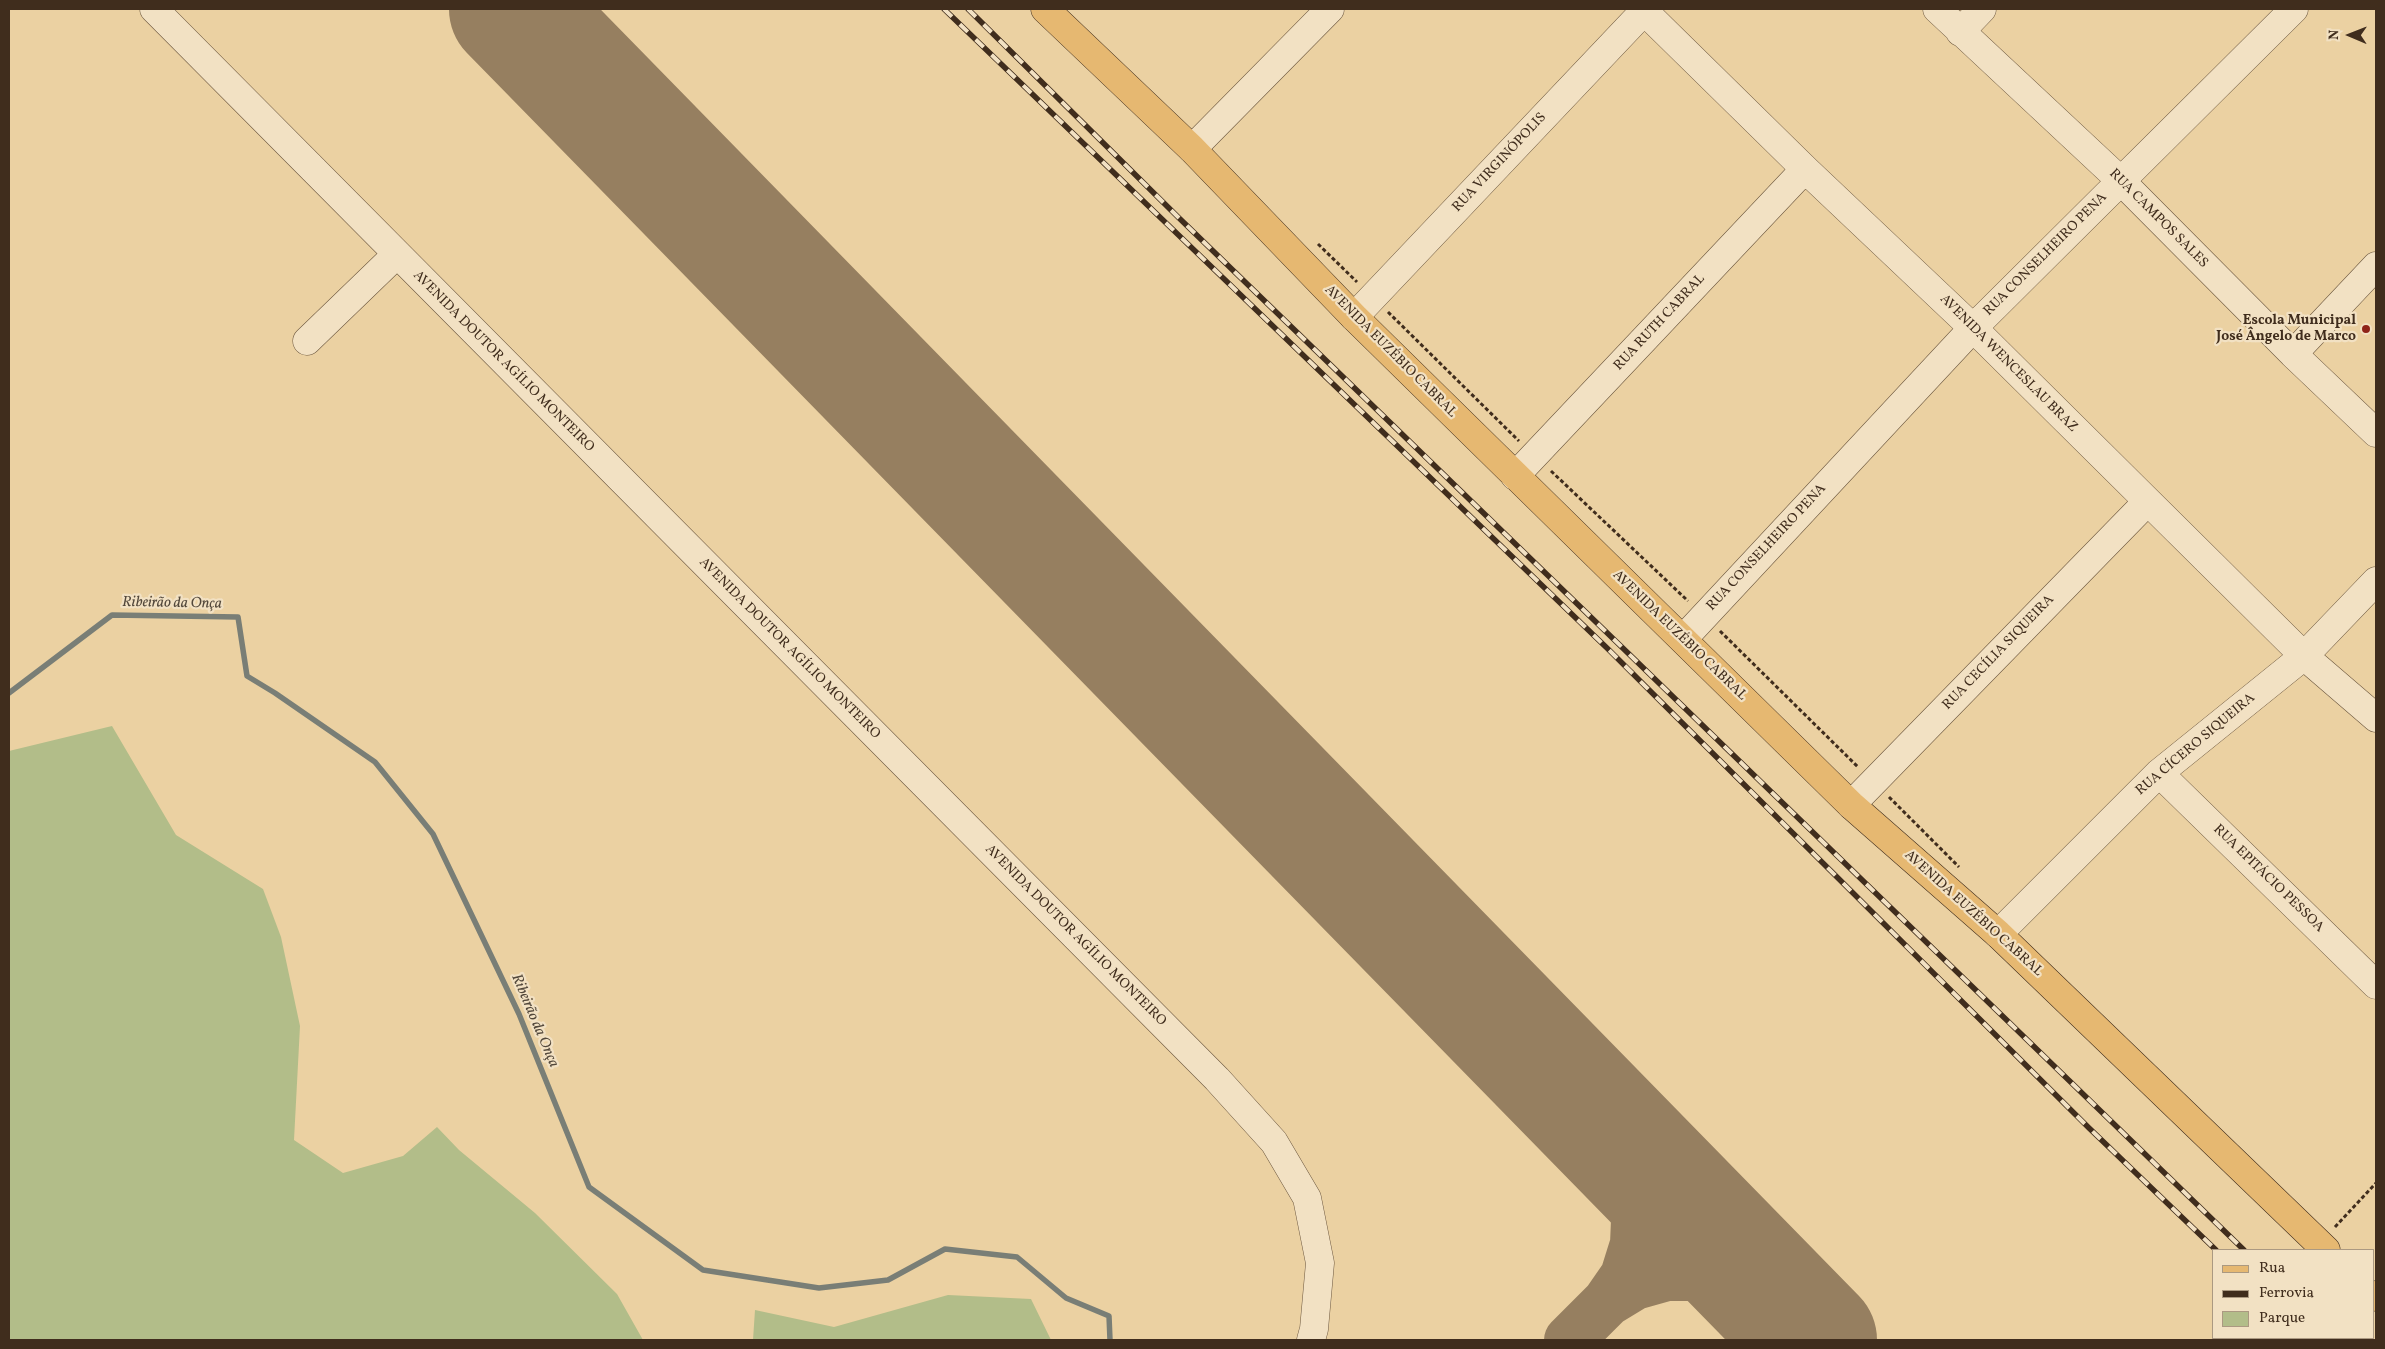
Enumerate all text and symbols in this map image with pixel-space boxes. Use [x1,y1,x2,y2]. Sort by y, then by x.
north arrow [2325,10,2375,60]
text: N [2325,29,2344,40]
street label: RUA VIRGINÓPOLIS [1450,110,1550,216]
street label: RUA CAMPOS SALES [2105,166,2211,272]
street label: RUA CONSELHEIRO PENA [1981,190,2111,320]
street label: AVENIDA DOUTOR AGÍLIO MONTEIRO [409,268,597,456]
street label: RUA RUTH CABRAL [1611,271,1709,375]
street label: AVENIDA EUZÉBIO CABRAL [1320,282,1460,422]
street label: AVENIDA WENCESLAU BRAZ [1936,292,2080,436]
place label: Escola Municipal José Ângelo de Marco [2216,313,2356,346]
marker: Escola Municipal José Ângelo de Marco [2360,323,2372,335]
street label: RUA CONSELHEIRO PENA [1704,481,1830,615]
street label: AVENIDA DOUTOR AGÍLIO MONTEIRO [695,555,883,743]
street label: AVENIDA EUZÉBIO CABRAL [1608,567,1750,705]
street label: RUA CECÍLIA SIQUEIRA [1940,592,2058,714]
water label: Ribeirão da Onça [122,594,222,614]
street label: RUA CÍCERO SIQUEIRA [2133,690,2259,800]
street label: RUA EPITÁCIO PESSOA [2209,822,2327,936]
street label: AVENIDA DOUTOR AGÍLIO MONTEIRO [981,842,1169,1030]
street label: AVENIDA EUZÉBIO CABRAL [1900,847,2046,981]
water label: Ribeirão da Onça [506,972,562,1070]
legend [2212,1249,2375,1339]
text: Rua [2259,1258,2285,1279]
text: Ferrovia [2259,1283,2314,1304]
text: Parque [2259,1308,2305,1329]

